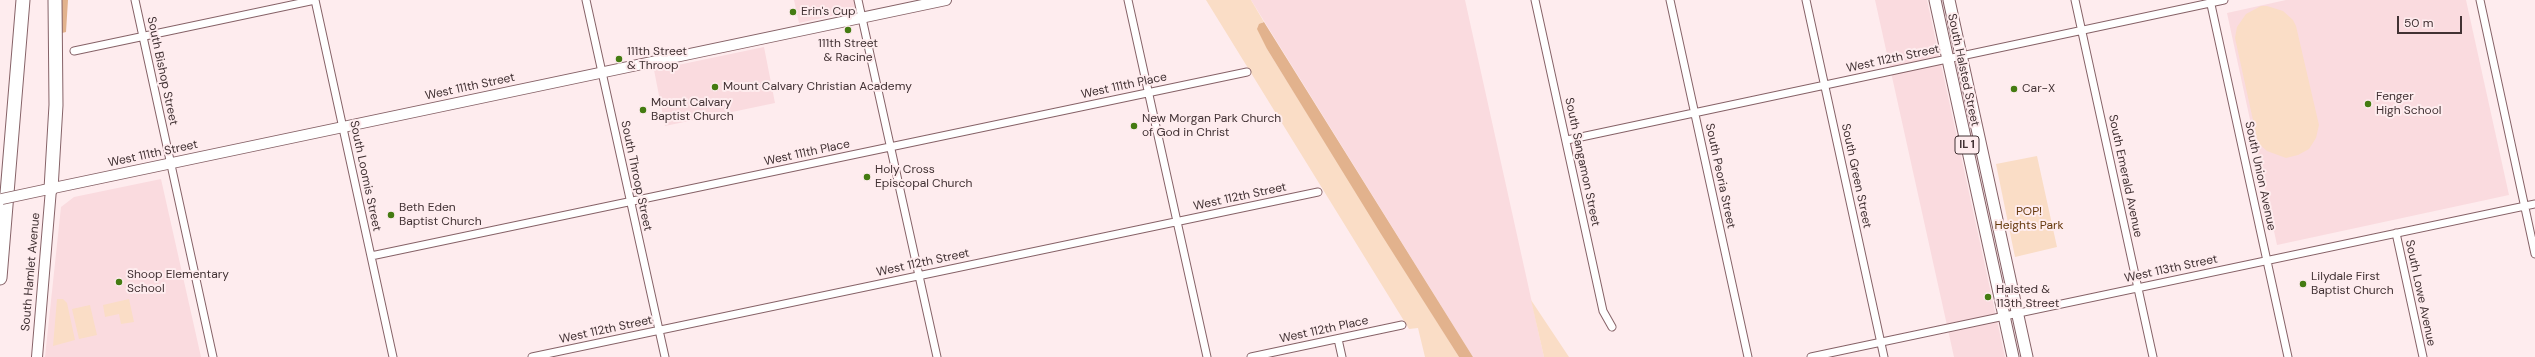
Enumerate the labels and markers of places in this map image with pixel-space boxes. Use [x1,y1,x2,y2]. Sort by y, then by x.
place label: Erin's Cup [801,5,856,19]
marker: Erin's Cup [788,7,798,17]
marker: 111th Street & Racine [843,25,853,35]
place label: 111th Street & Racine [818,37,878,65]
place label: 111th Street & Throop [627,45,687,73]
marker: 111th Street & Throop [614,54,624,64]
place label: Mount Calvary Christian Academy [723,80,912,94]
marker: Mount Calvary Christian Academy [710,82,720,92]
place label: Car-X [2022,82,2055,96]
marker: Car-X [2009,84,2019,94]
place label: Fenger High School [2376,90,2441,118]
place label: Mount Calvary Baptist Church [651,96,734,124]
marker: Fenger High School [2363,99,2373,109]
marker: Mount Calvary Baptist Church [638,105,648,115]
place label: New Morgan Park Church of God in Christ [1142,112,1281,140]
marker: New Morgan Park Church of God in Christ [1129,121,1139,131]
place label: Holy Cross Episcopal Church [875,163,972,191]
marker: Holy Cross Episcopal Church [862,172,872,182]
place label: Beth Eden Baptist Church [399,201,482,229]
marker: Beth Eden Baptist Church [386,210,396,220]
place label: Shoop Elementary School [127,268,229,296]
place label: Lilydale First Baptist Church [2311,270,2394,298]
marker: Shoop Elementary School [114,277,124,287]
marker: Lilydale First Baptist Church [2298,279,2308,289]
place label: Halsted & 113th Street [1996,283,2059,311]
marker: Halsted & 113th Street [1983,292,1993,302]

